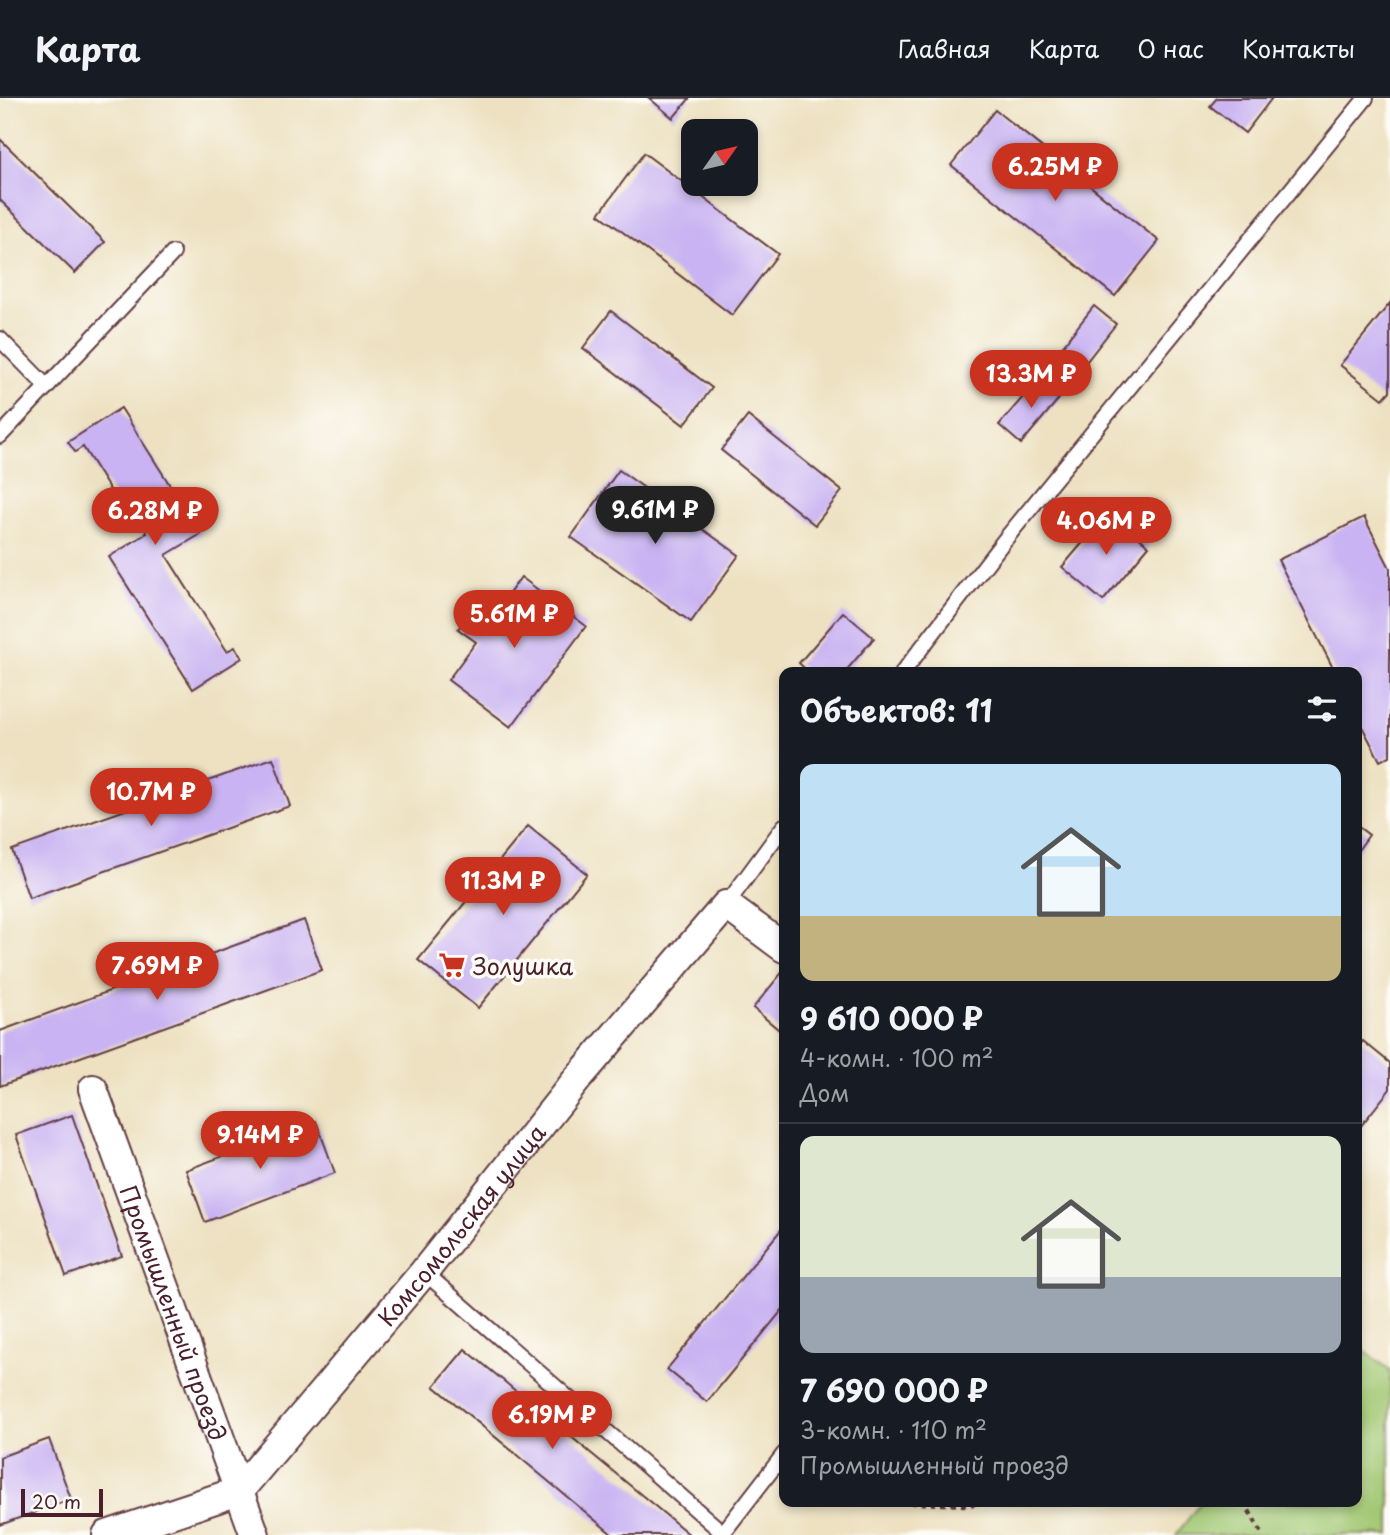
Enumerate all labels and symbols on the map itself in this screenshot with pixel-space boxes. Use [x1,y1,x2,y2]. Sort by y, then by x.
north arrow [681,119,758,196]
pin: 6.25M ₽ [990,144,1120,203]
pin: 13.3M ₽ [966,350,1096,410]
pin: 9.61M ₽ [590,486,720,546]
pin: 6.28M ₽ [90,488,220,547]
pin: 4.06M ₽ [1041,498,1171,557]
pin: 5.61M ₽ [449,590,579,650]
pin: 10.7M ₽ [86,768,216,828]
pin: 11.3M ₽ [438,858,568,917]
pin: 7.69M ₽ [92,942,222,1002]
place label: Золушка [473,948,574,983]
supermarket icon: Золушка [437,950,467,980]
pin: 9.14M ₽ [195,1112,325,1171]
street label: Комсомольская улица [369,1115,554,1333]
street label: Промышленный проезд [112,1180,237,1445]
pin: 6.19M ₽ [487,1392,617,1451]
scale bar [21,1486,103,1518]

